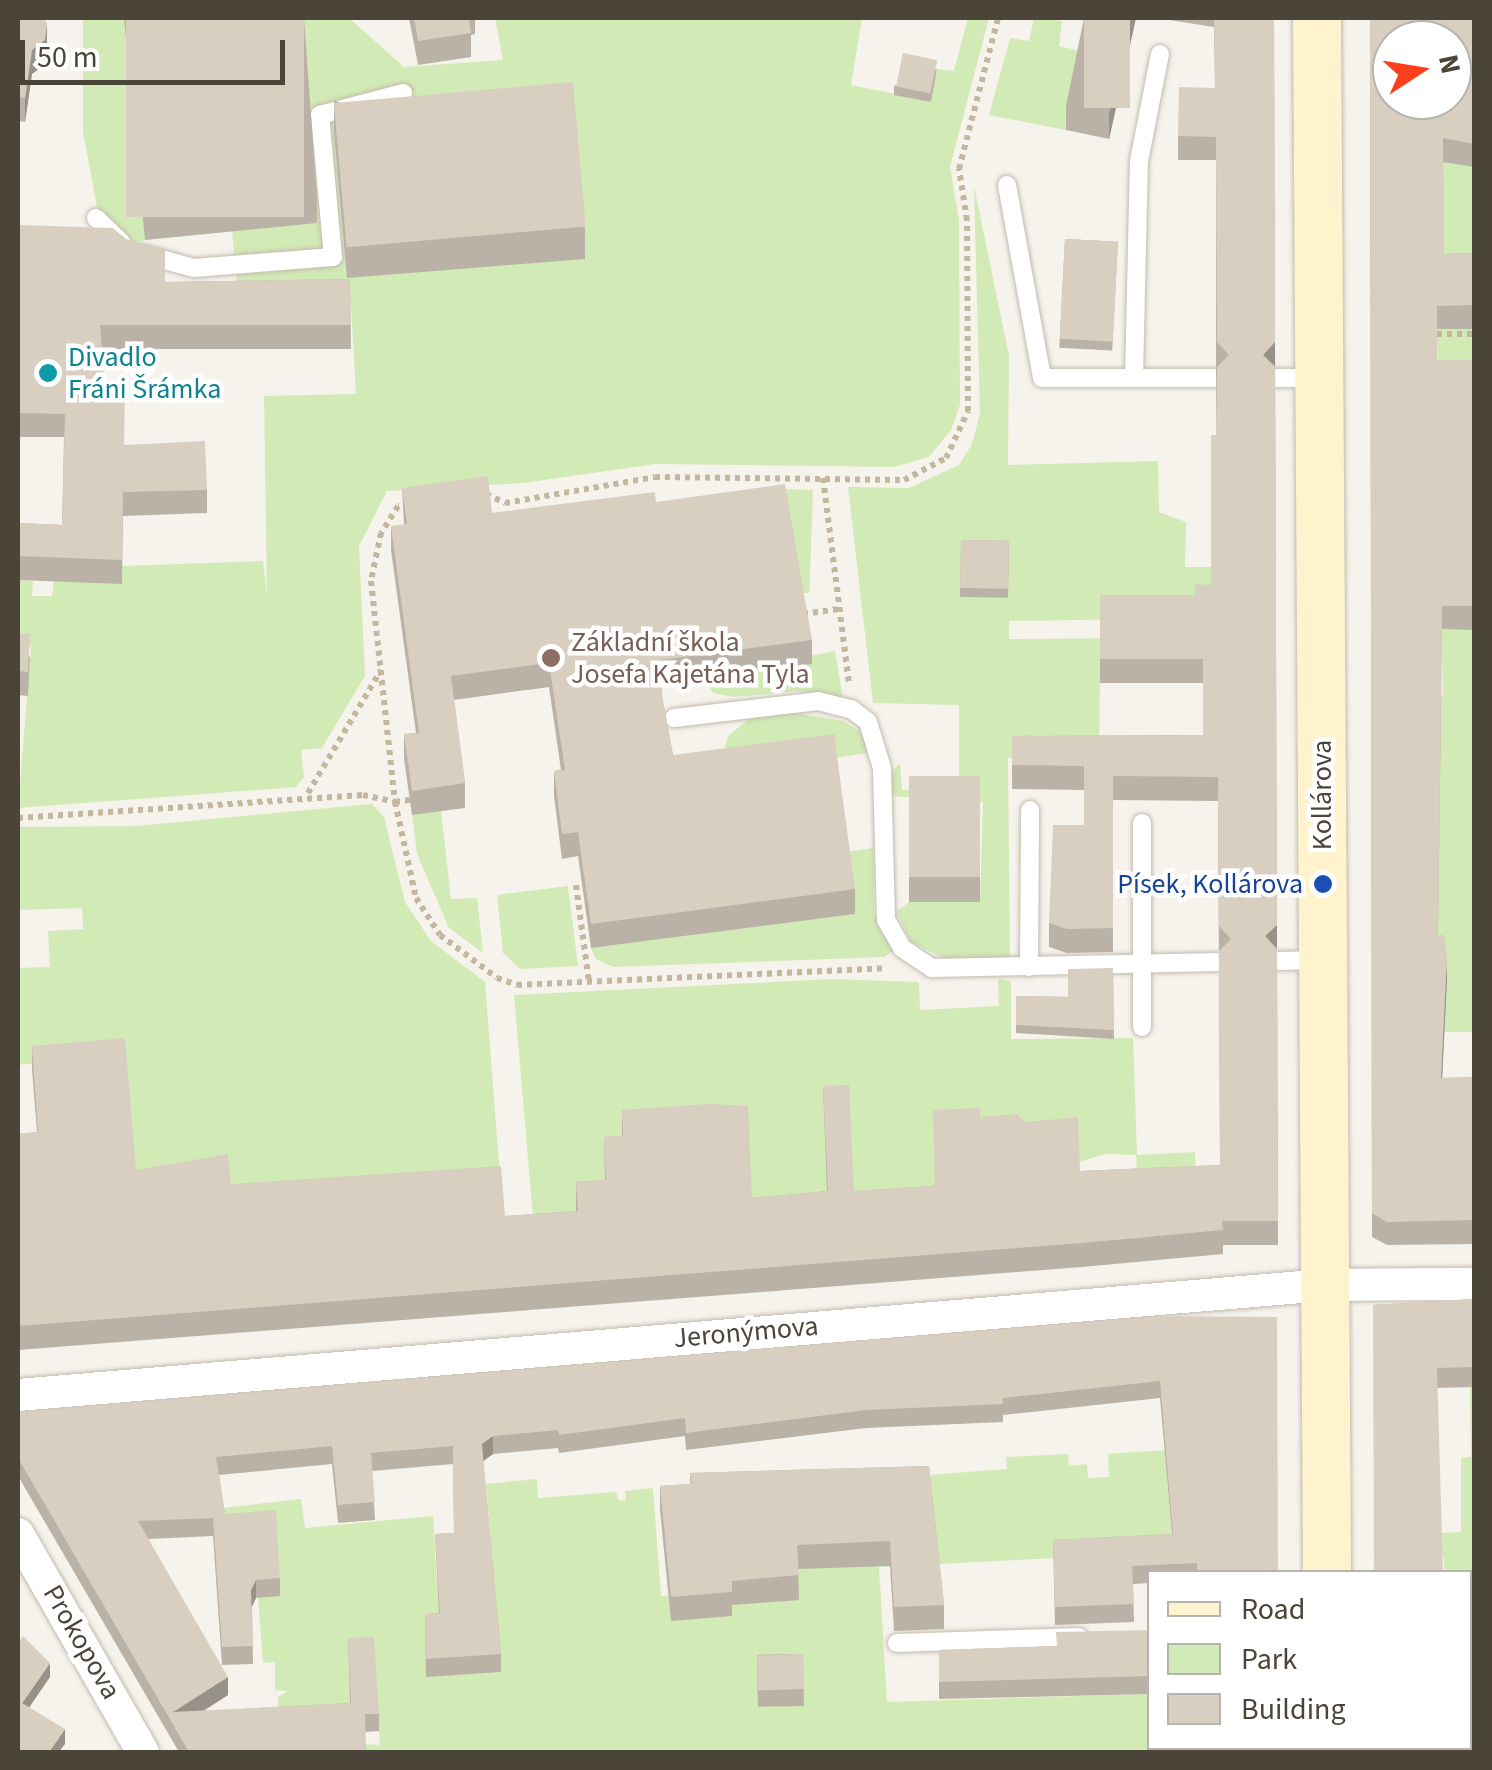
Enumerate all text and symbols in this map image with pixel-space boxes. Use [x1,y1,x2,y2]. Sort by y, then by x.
scale bar [25,20,290,82]
north arrow [1372,20,1472,120]
text: 50 m [37,36,98,79]
text: N [1428,51,1471,77]
place label: Divadlo Fráni Šrámka [68,340,221,406]
marker: Divadlo Fráni Šrámka [37,362,59,384]
place label: Základní škola Josefa Kajetána Tyla [571,625,810,691]
marker: Základní škola Josefa Kajetána Tyla [540,647,562,669]
street label: Kollárova [1305,740,1339,850]
place label: Písek, Kollárova [1117,867,1303,901]
marker: Písek, Kollárova [1312,873,1334,895]
street label: Jeronýmova [672,1309,820,1355]
legend [1147,1570,1472,1750]
street label: Prokopova [36,1579,128,1705]
text: Road [1241,1588,1305,1631]
text: Park [1241,1638,1297,1681]
text: Building [1241,1688,1346,1731]

